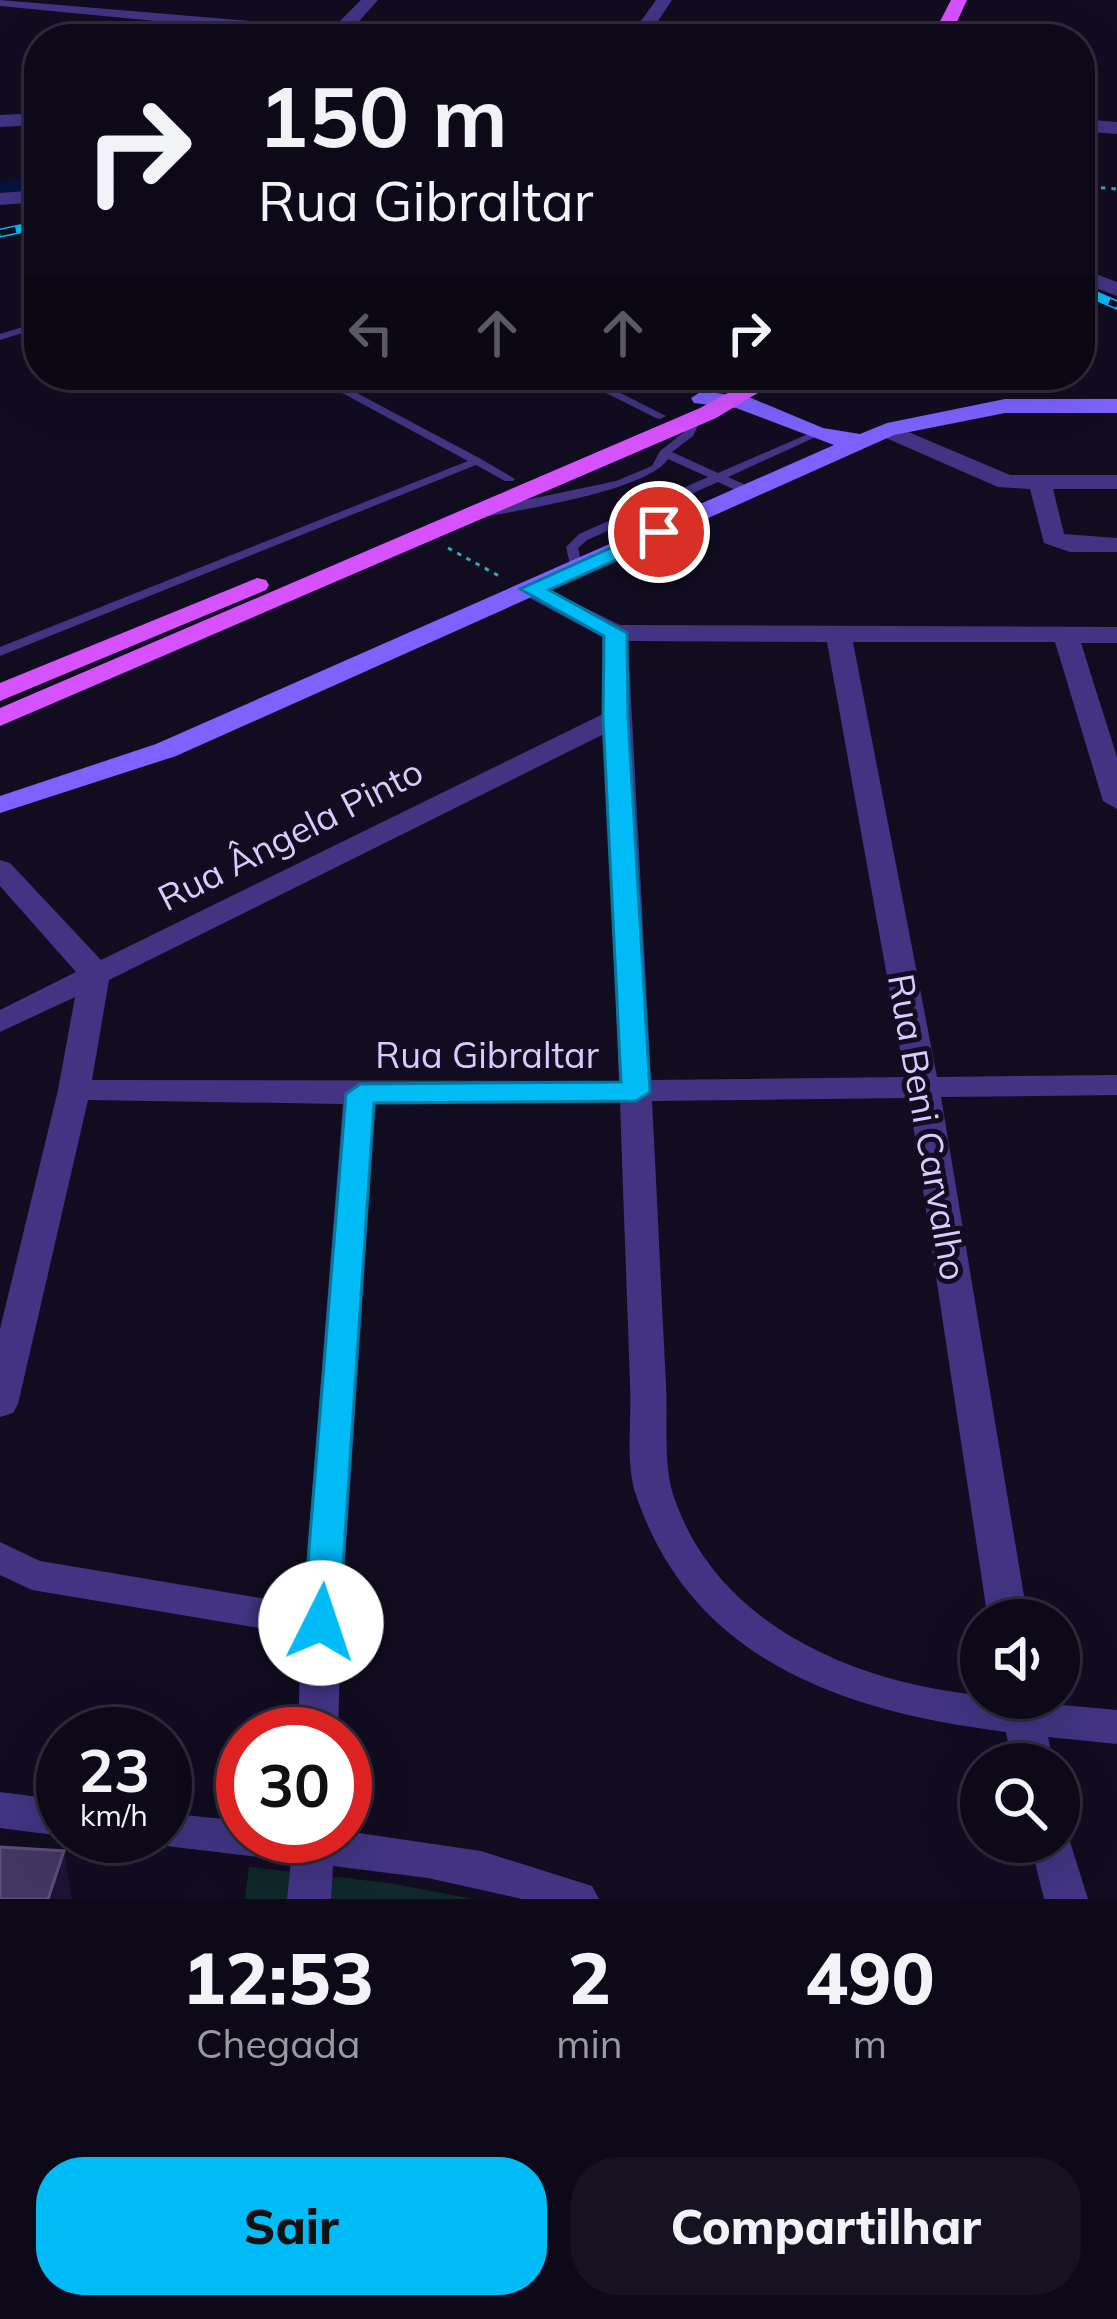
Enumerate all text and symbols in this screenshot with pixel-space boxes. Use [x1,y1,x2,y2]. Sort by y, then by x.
text: 150 m [258,63,508,168]
icon: right [60,72,216,228]
text: Rua Gibraltar [258,167,593,235]
icon: left [338,300,404,366]
icon: ahead [464,300,530,366]
icon: ahead [590,300,656,366]
icon: right [716,300,782,366]
pin [608,481,710,583]
icon: arrive [626,499,692,565]
street label: Rua Ângela Pinto [150,748,430,920]
street label: Rua Beni Carvalho [879,970,977,1284]
street label: Rua Gibraltar [375,1032,599,1077]
position arrow [258,1560,384,1686]
map controls [960,1599,1080,1863]
button: sound [960,1599,1080,1719]
speed limit sign: 30 [216,1707,372,1863]
text: 23 [78,1732,150,1807]
button: search [960,1743,1080,1863]
text: km/h [80,1796,148,1834]
text: 12:53 [182,1932,374,2022]
text: 2 [568,1932,611,2022]
text: 490 [805,1932,935,2022]
text: Chegada [196,2019,360,2068]
text: min [556,2019,623,2068]
text: m [853,2019,887,2068]
button: Sair [36,2157,547,2295]
button: Compartilhar [571,2157,1081,2295]

